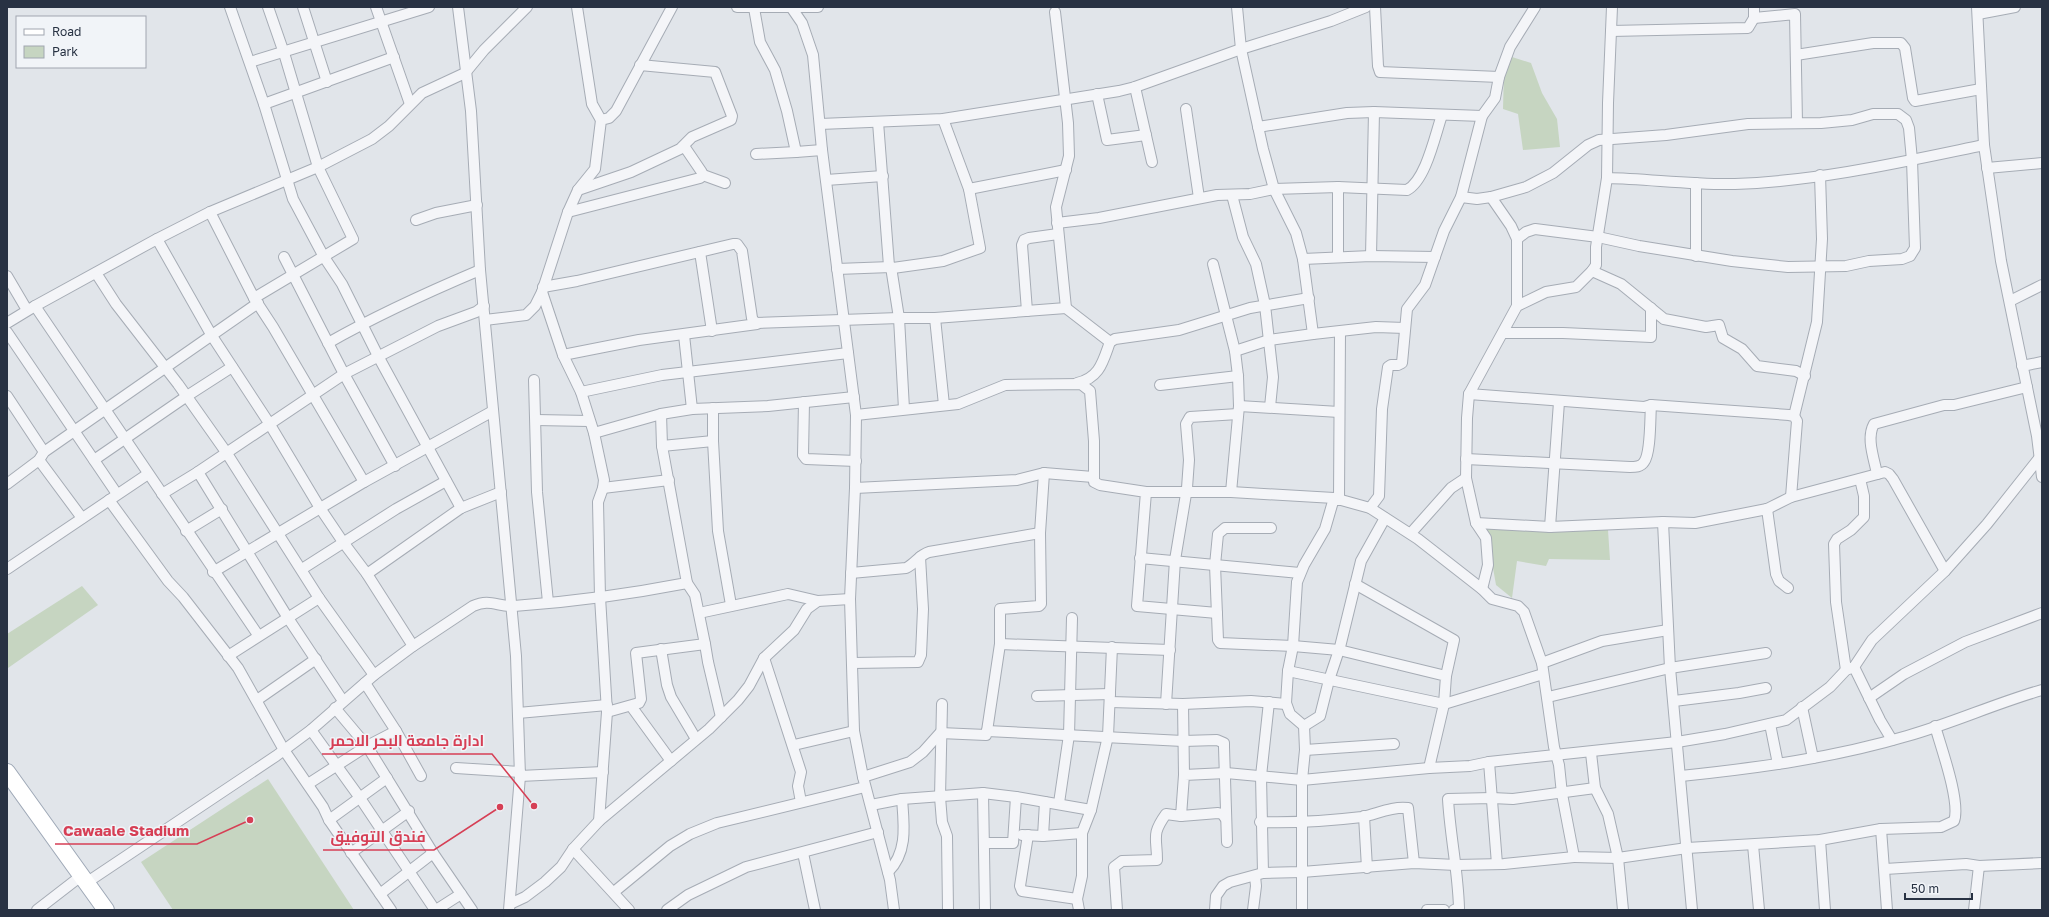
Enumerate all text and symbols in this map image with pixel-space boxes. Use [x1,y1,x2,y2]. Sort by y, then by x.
legend [16,16,146,68]
text: Road [52,24,81,39]
text: Park [52,44,78,59]
callout: ادارة جامعة البحر الاحمر [322,727,492,754]
text: ادارة جامعة البحر الاحمر [329,731,484,750]
callout: Cawaale Stadium [55,817,197,844]
text: Cawaale Stadium [63,821,189,839]
callout: فندق التوفيق [323,823,434,850]
text: فندق التوفيق [330,827,426,846]
scale bar [1905,875,1972,901]
text: 50 m [1911,881,1939,896]

